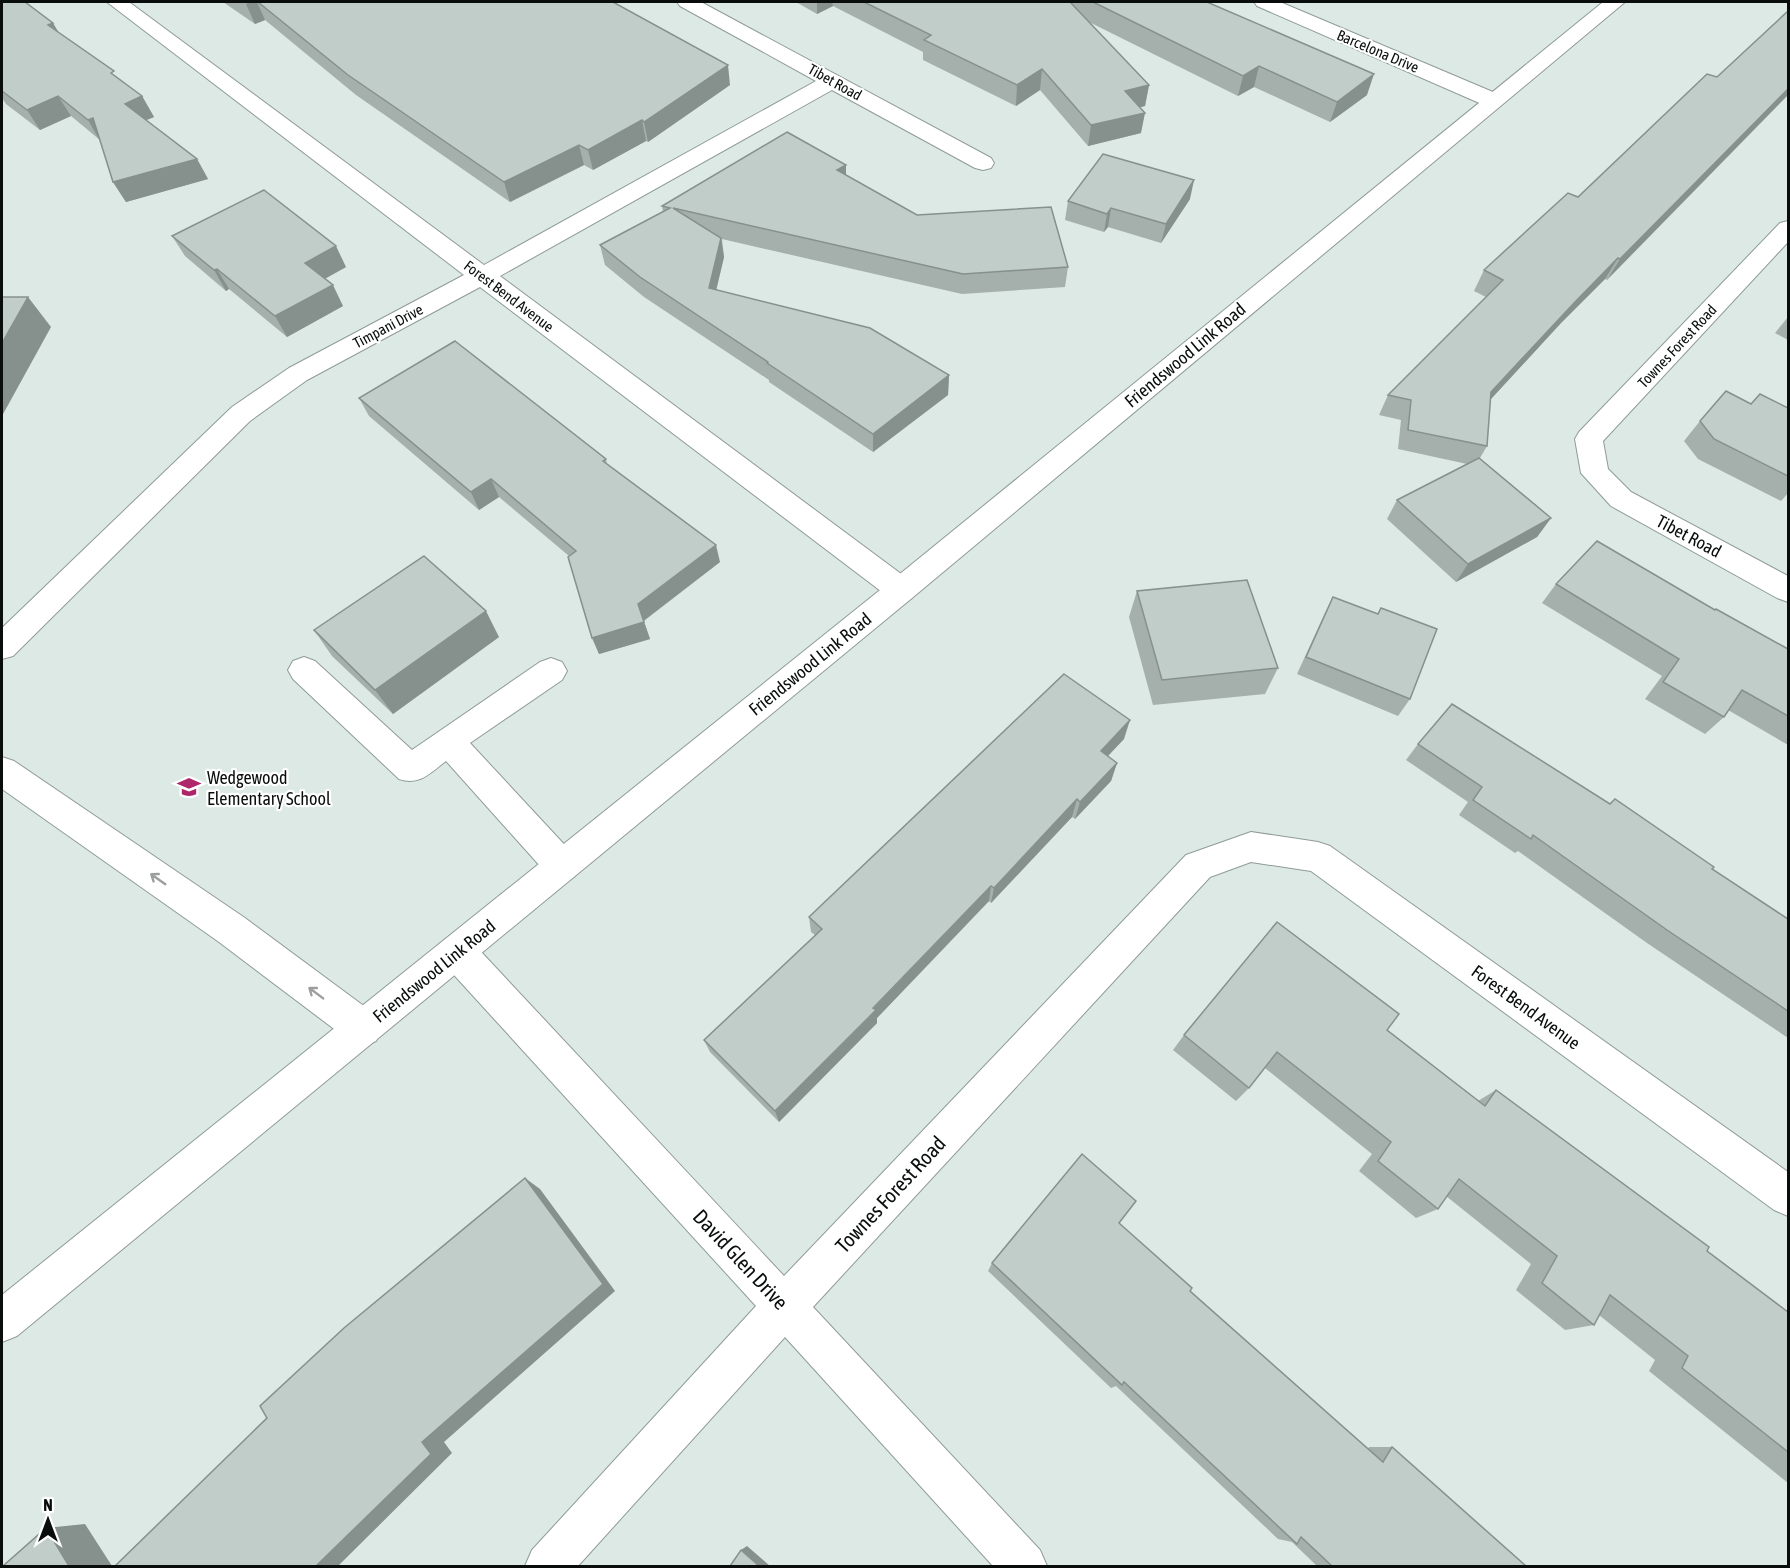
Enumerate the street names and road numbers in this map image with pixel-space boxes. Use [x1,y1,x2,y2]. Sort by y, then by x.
street label: Barcelona Drive [1335,26,1422,76]
street label: Tibet Road [805,60,865,104]
street label: Forest Bend Avenue [461,257,557,335]
street label: Friendswood Link Road [1120,298,1250,412]
street label: Timpani Drive [350,300,426,351]
street label: Townes Forest Road [1634,301,1720,391]
street label: Tibet Road [1653,510,1725,562]
street label: Friendswood Link Road [745,608,875,720]
street label: Friendswood Link Road [369,915,499,1027]
street label: Forest Bend Avenue [1468,961,1584,1053]
street label: Townes Forest Road [830,1131,950,1257]
street label: David Glen Drive [689,1204,793,1314]

